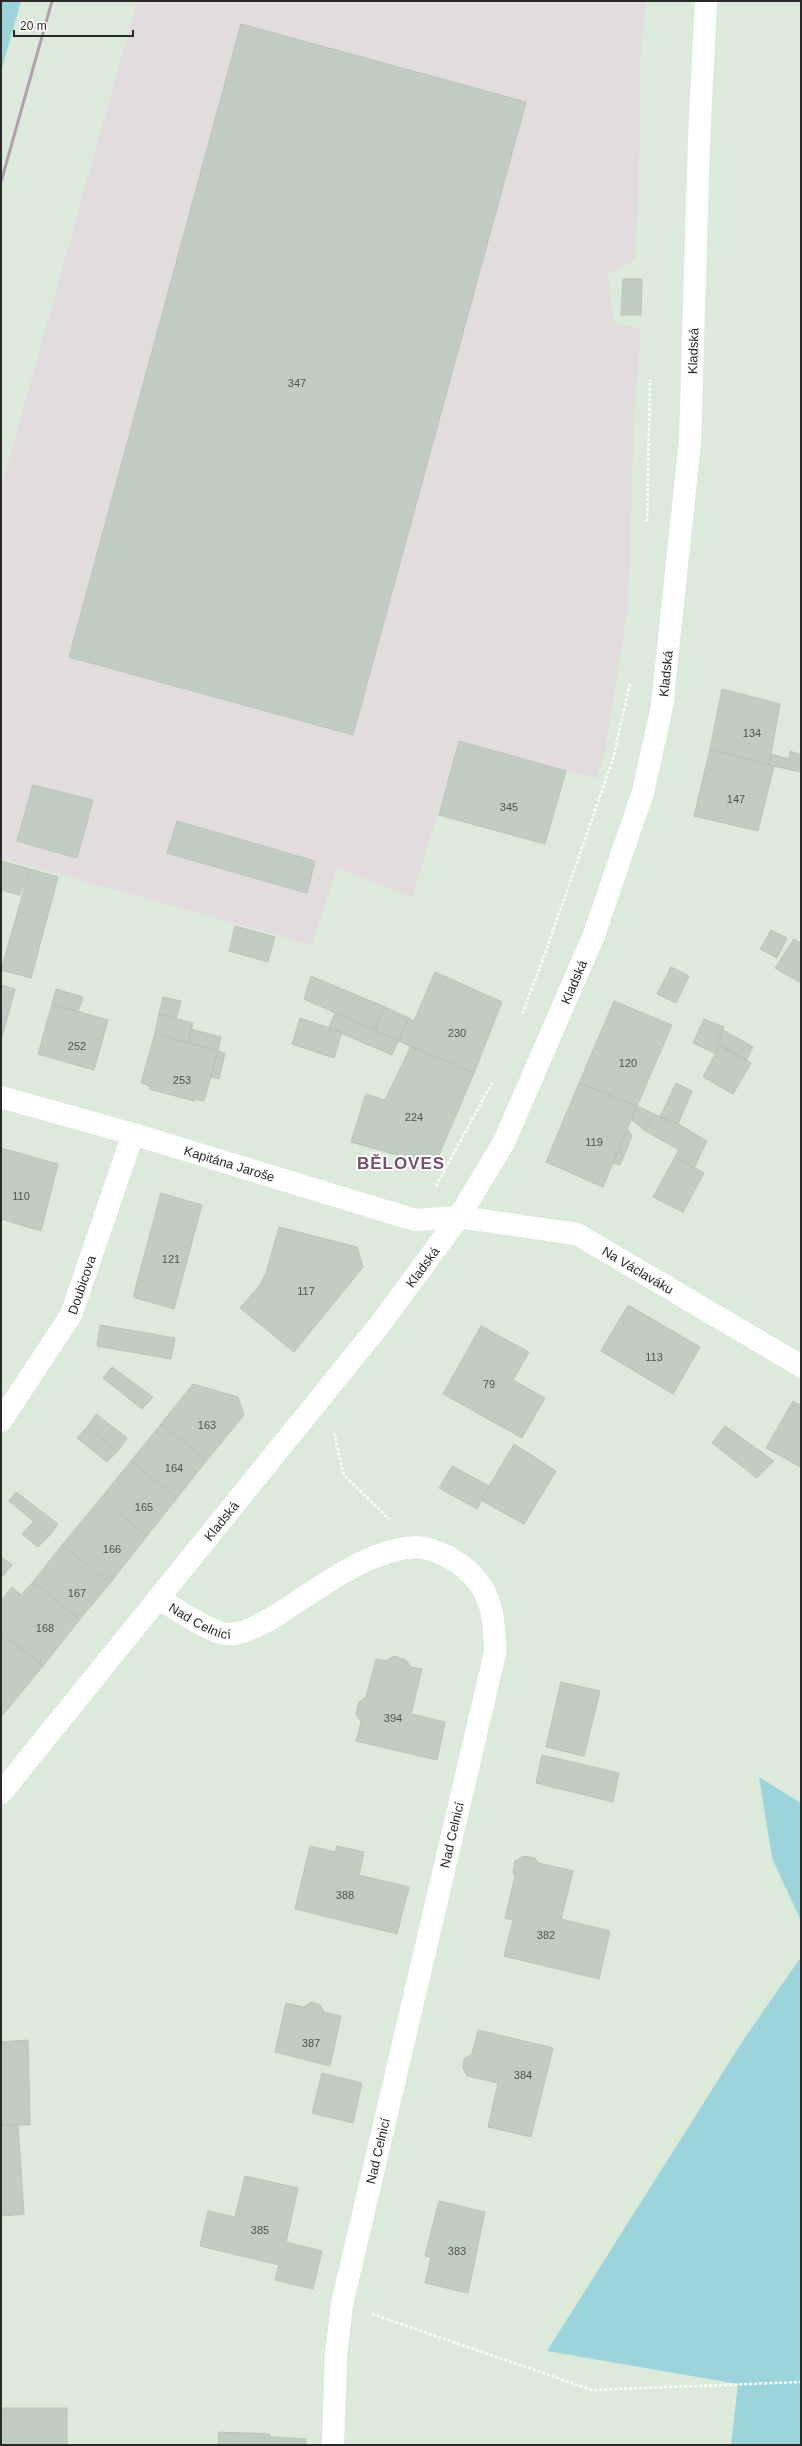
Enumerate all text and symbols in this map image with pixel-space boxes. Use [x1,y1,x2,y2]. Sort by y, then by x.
scale bar [14,12,133,38]
text: 20 m [20,19,47,33]
street label: Kladská [685,327,701,374]
house number: 347 [288,377,306,389]
street label: Kladská [656,649,675,697]
house number: 134 [743,727,761,739]
house number: 147 [727,793,745,805]
house number: 345 [500,801,518,813]
street label: Kladská [557,957,590,1006]
house number: 230 [448,1027,466,1039]
house number: 252 [68,1040,86,1052]
house number: 120 [619,1057,637,1069]
house number: 253 [173,1074,191,1086]
house number: 224 [405,1111,423,1123]
house number: 119 [585,1136,603,1148]
street label: Kapitána Jaroše [182,1143,277,1184]
district label: BĚLOVES [357,1154,445,1173]
house number: 110 [12,1190,30,1202]
street label: Kladská [402,1243,442,1290]
street label: Na Václaváku [600,1243,676,1297]
street label: Doubicova [64,1253,99,1316]
house number: 121 [162,1253,180,1265]
house number: 117 [297,1285,315,1297]
house number: 113 [645,1351,663,1363]
house number: 79 [483,1378,495,1390]
house number: 163 [198,1419,216,1431]
house number: 164 [165,1462,183,1474]
street label: Kladská [201,1498,242,1544]
house number: 165 [135,1501,153,1513]
house number: 166 [103,1543,121,1555]
house number: 167 [68,1587,86,1599]
street label: Nad Celnicí [167,1599,232,1642]
house number: 168 [36,1622,54,1634]
house number: 394 [384,1712,402,1724]
street label: Nad Celnicí [437,1800,467,1869]
house number: 388 [336,1889,354,1901]
house number: 382 [537,1929,555,1941]
house number: 387 [302,2037,320,2049]
house number: 384 [514,2069,532,2081]
street label: Nad Celnicí [363,2116,393,2185]
house number: 385 [251,2224,269,2236]
house number: 383 [448,2245,466,2257]

